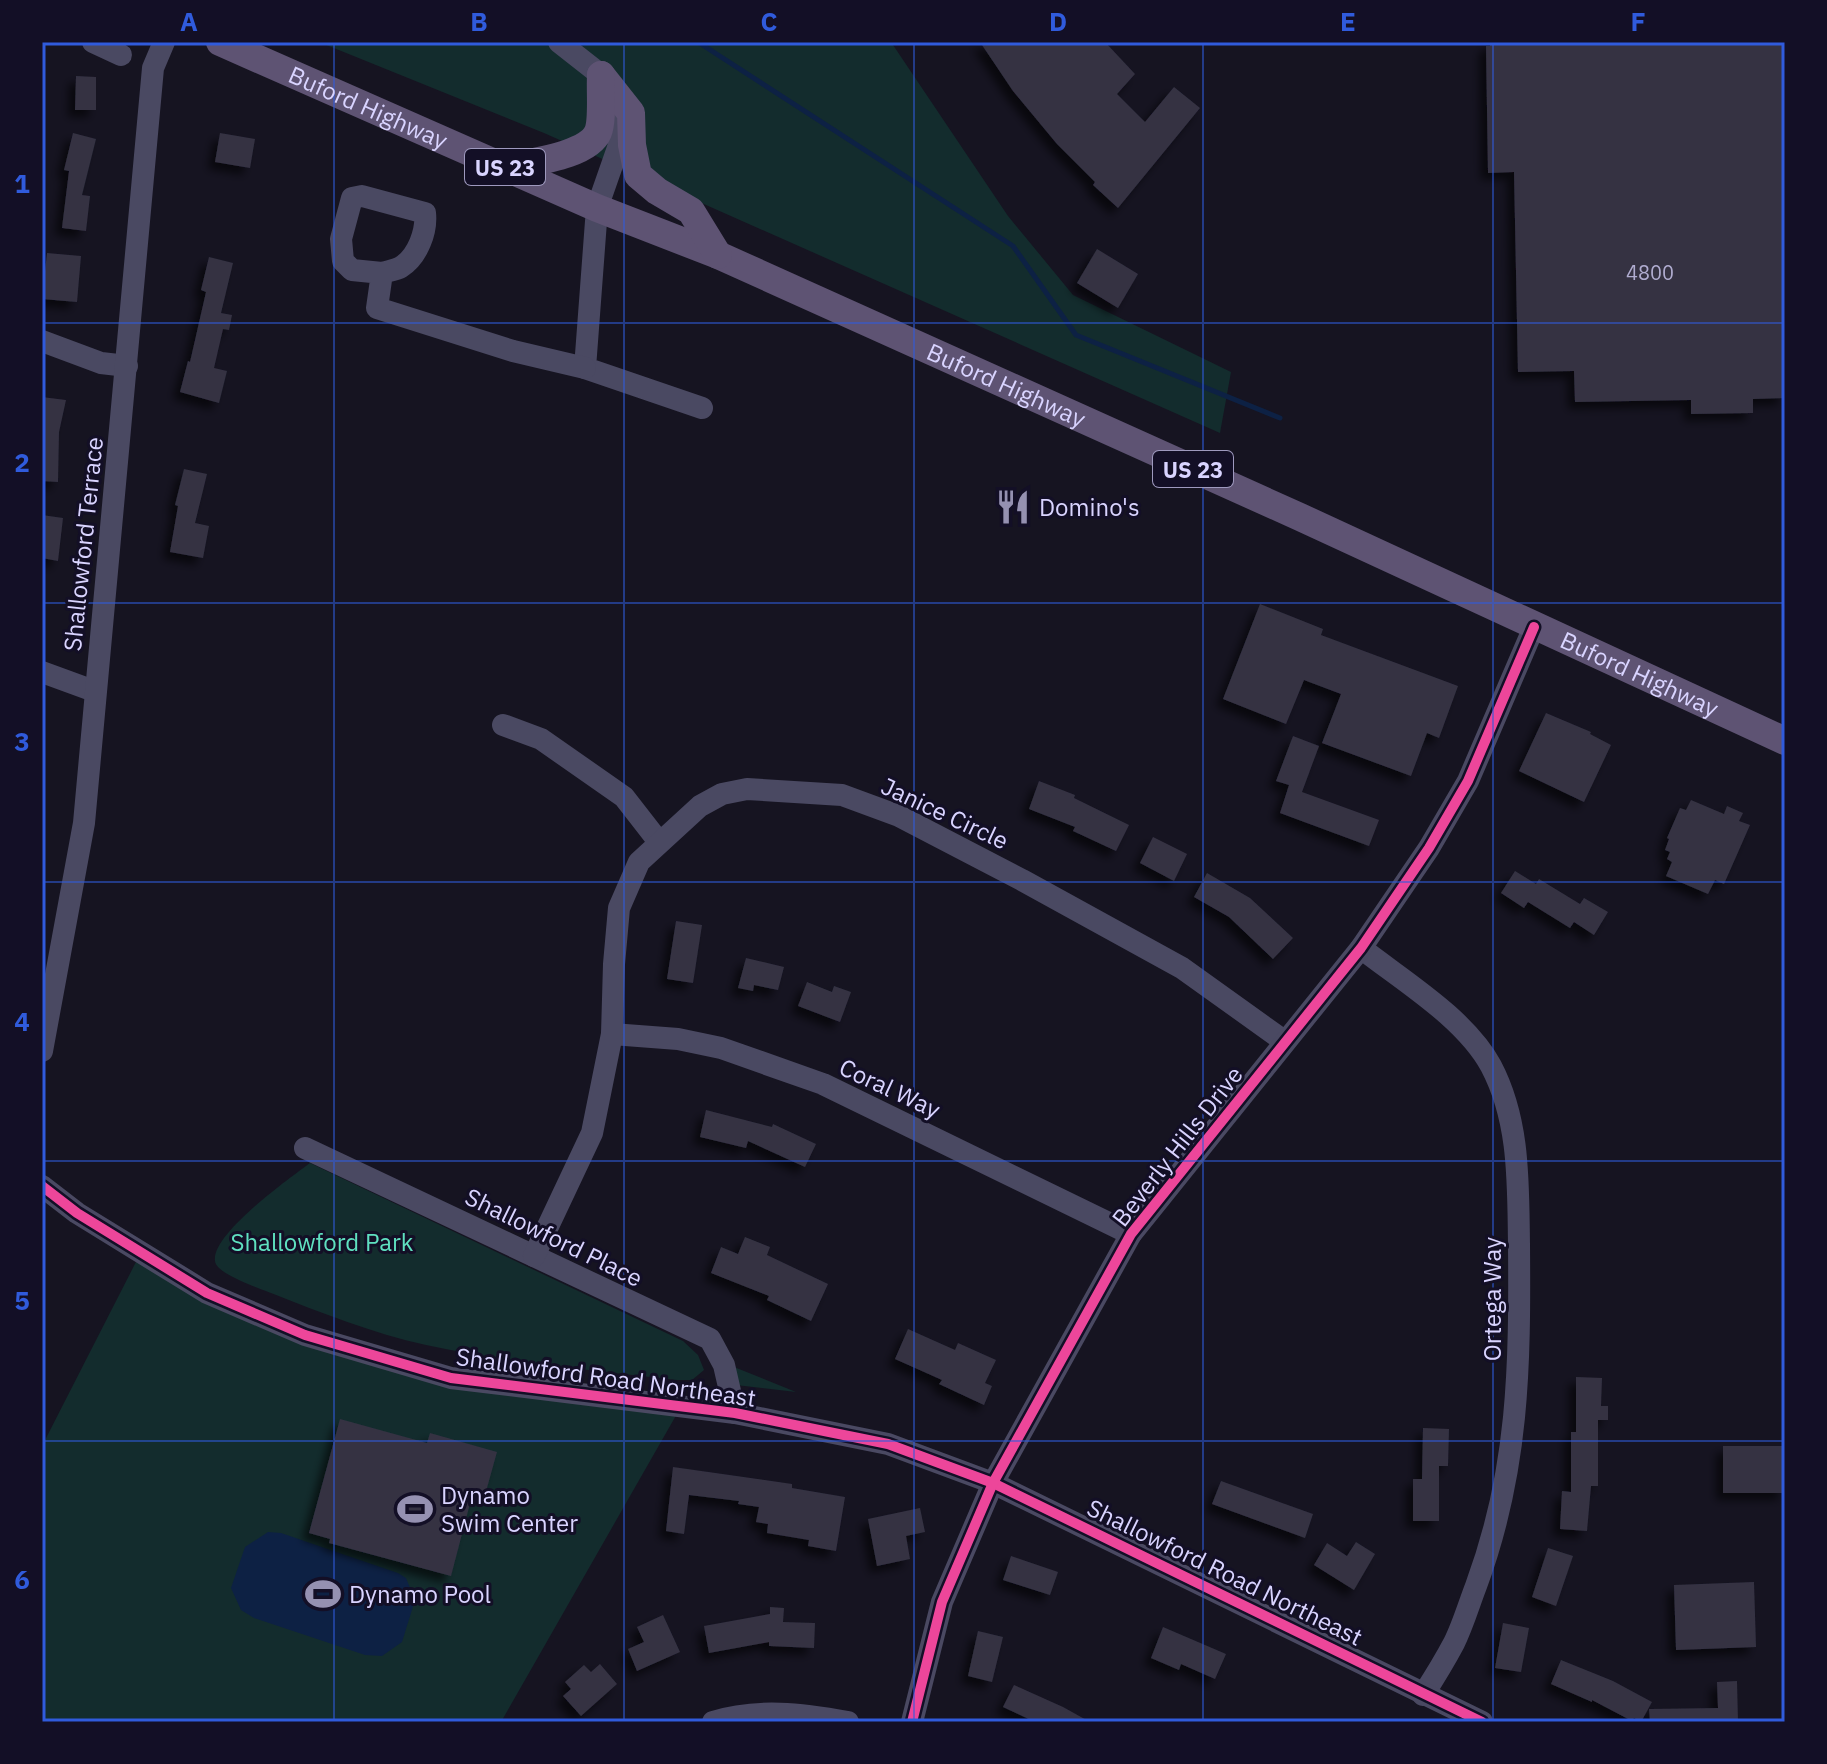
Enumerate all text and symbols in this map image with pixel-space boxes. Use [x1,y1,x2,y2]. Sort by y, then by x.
text: A [180,4,198,38]
text: B [470,4,488,38]
text: C [761,4,778,38]
text: D [1049,4,1067,38]
text: E [1340,4,1356,38]
text: F [1630,4,1646,38]
street label: Buford Highway [284,58,453,156]
road number: US 23 [465,149,545,185]
text: 1 [14,166,30,200]
house number: 4800 [1626,259,1674,286]
street label: Buford Highway [922,335,1091,434]
street label: Shallowford Terrace [56,435,110,653]
text: 2 [14,445,30,479]
road number: US 23 [1153,451,1233,487]
restaurant icon: Domino's [994,488,1032,526]
place label: Domino's [1039,491,1140,523]
street label: Buford Highway [1555,623,1724,724]
text: 3 [14,724,30,758]
street label: Janice Circle [876,770,1014,856]
text: 4 [14,1004,30,1038]
street label: Coral Way [834,1051,946,1125]
street label: Beverly Hills Drive [1104,1059,1250,1233]
street label: Shallowford Place [460,1180,648,1294]
park label: Shallowford Park [230,1226,414,1258]
street label: Ortega Way [1476,1237,1508,1361]
text: 5 [14,1283,30,1317]
street label: Shallowford Road Northeast [454,1340,758,1414]
place label: Dynamo Swim Center [441,1479,578,1539]
sports icon: Dynamo Swim Center [396,1490,434,1528]
street label: Shallowford Road Northeast [1082,1491,1368,1653]
text: 6 [14,1562,30,1596]
sports icon: Dynamo Pool [304,1575,342,1613]
place label: Dynamo Pool [349,1578,491,1610]

